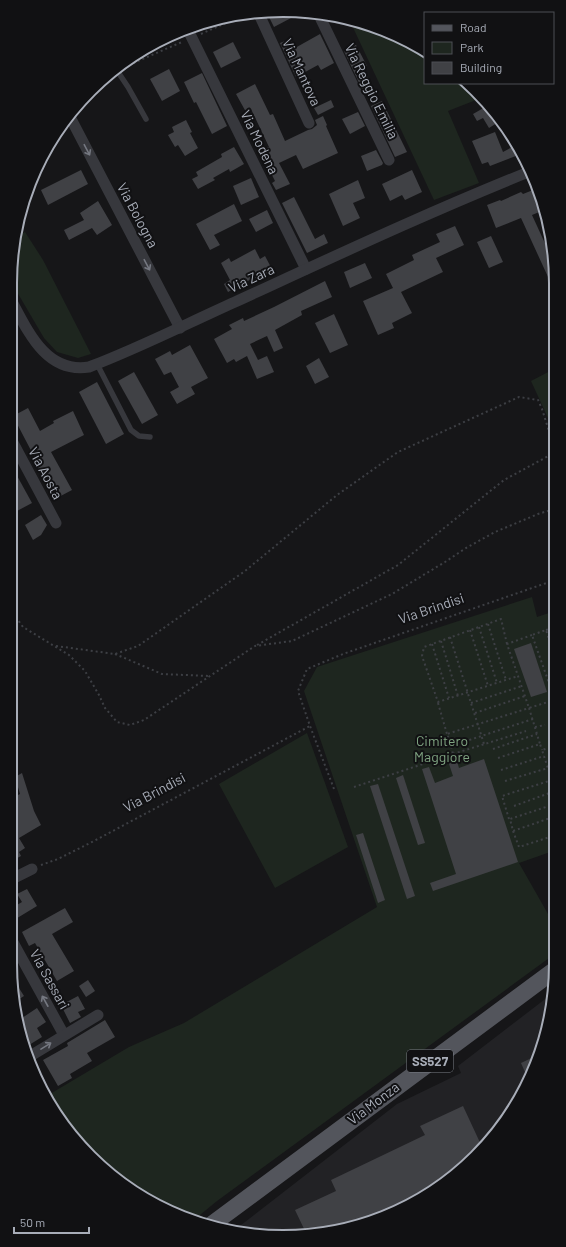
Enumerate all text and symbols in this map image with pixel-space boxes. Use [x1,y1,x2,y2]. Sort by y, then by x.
legend [424,12,554,84]
text: Road [460,20,487,34]
street label: Via Mantova [279,36,325,108]
street label: Via Reggio Emilia [341,40,403,142]
text: Park [460,40,484,54]
text: Building [460,60,502,74]
street label: Via Modena [237,107,283,177]
one-way arrow [84,144,91,156]
street label: Via Bologna [114,180,162,250]
one-way arrow [144,259,152,271]
street label: Via Zara [225,260,277,296]
street label: Via Aosta [25,444,67,502]
street label: Via Brindisi [396,589,466,627]
park label: Cimitero Maggiore [414,732,470,765]
street label: Via Brindisi [120,768,188,816]
street label: Via Sassari [27,946,73,1012]
one-way arrow [41,995,49,1007]
one-way arrow [40,1042,52,1050]
road number: SS527 [407,1050,453,1072]
street label: Via Monza [344,1078,402,1128]
scale bar [14,1209,89,1235]
text: 50 m [20,1215,45,1229]

